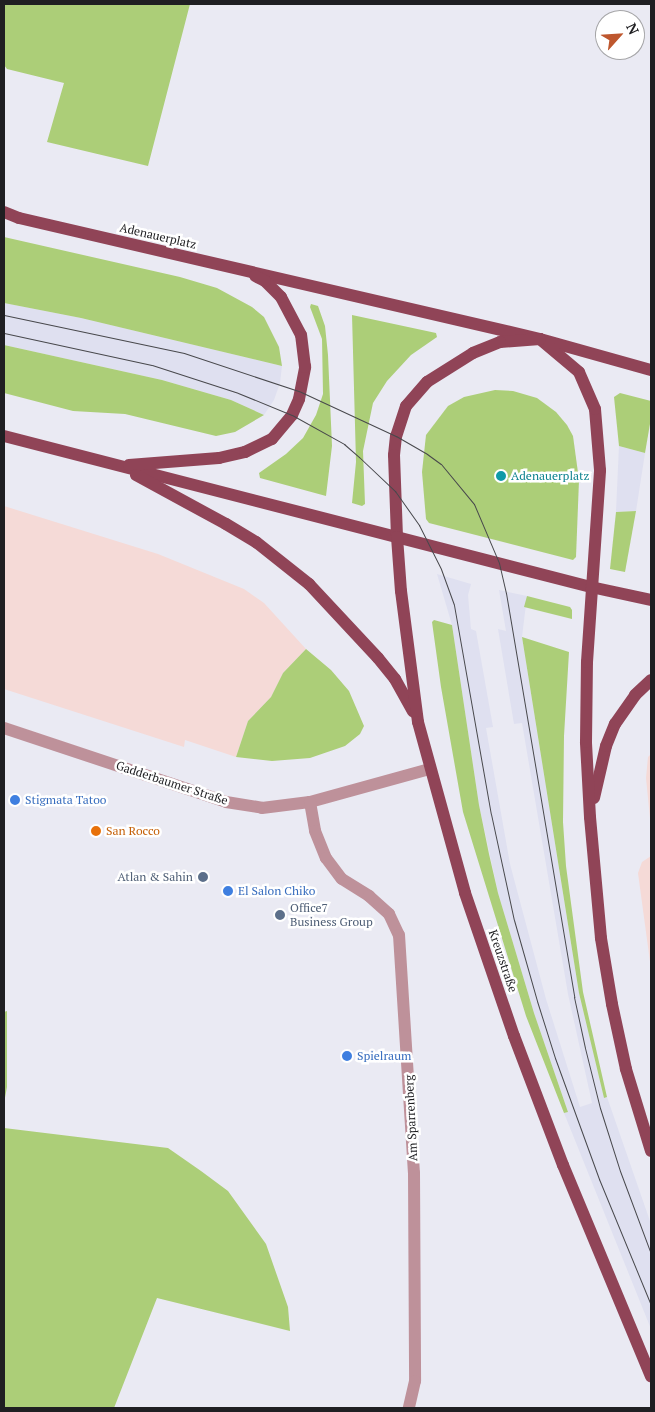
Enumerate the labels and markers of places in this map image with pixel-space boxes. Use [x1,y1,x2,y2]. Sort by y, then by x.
place label: Adenauerplatz [511,469,589,483]
marker: Adenauerplatz [495,470,507,482]
place label: Stigmata Tatoo [25,793,107,807]
marker: Stigmata Tatoo [9,794,21,806]
place label: San Rocco [106,824,160,838]
marker: San Rocco [90,825,102,837]
place label: Atlan & Sahin [118,870,193,884]
marker: Atlan & Sahin [197,871,209,883]
place label: El Salon Chiko [238,884,315,898]
marker: El Salon Chiko [222,885,234,897]
place label: Office7 Business Group [290,901,373,929]
marker: Office7 Business Group [274,909,286,921]
place label: Spielraum [357,1049,411,1063]
marker: Spielraum [341,1050,353,1062]

